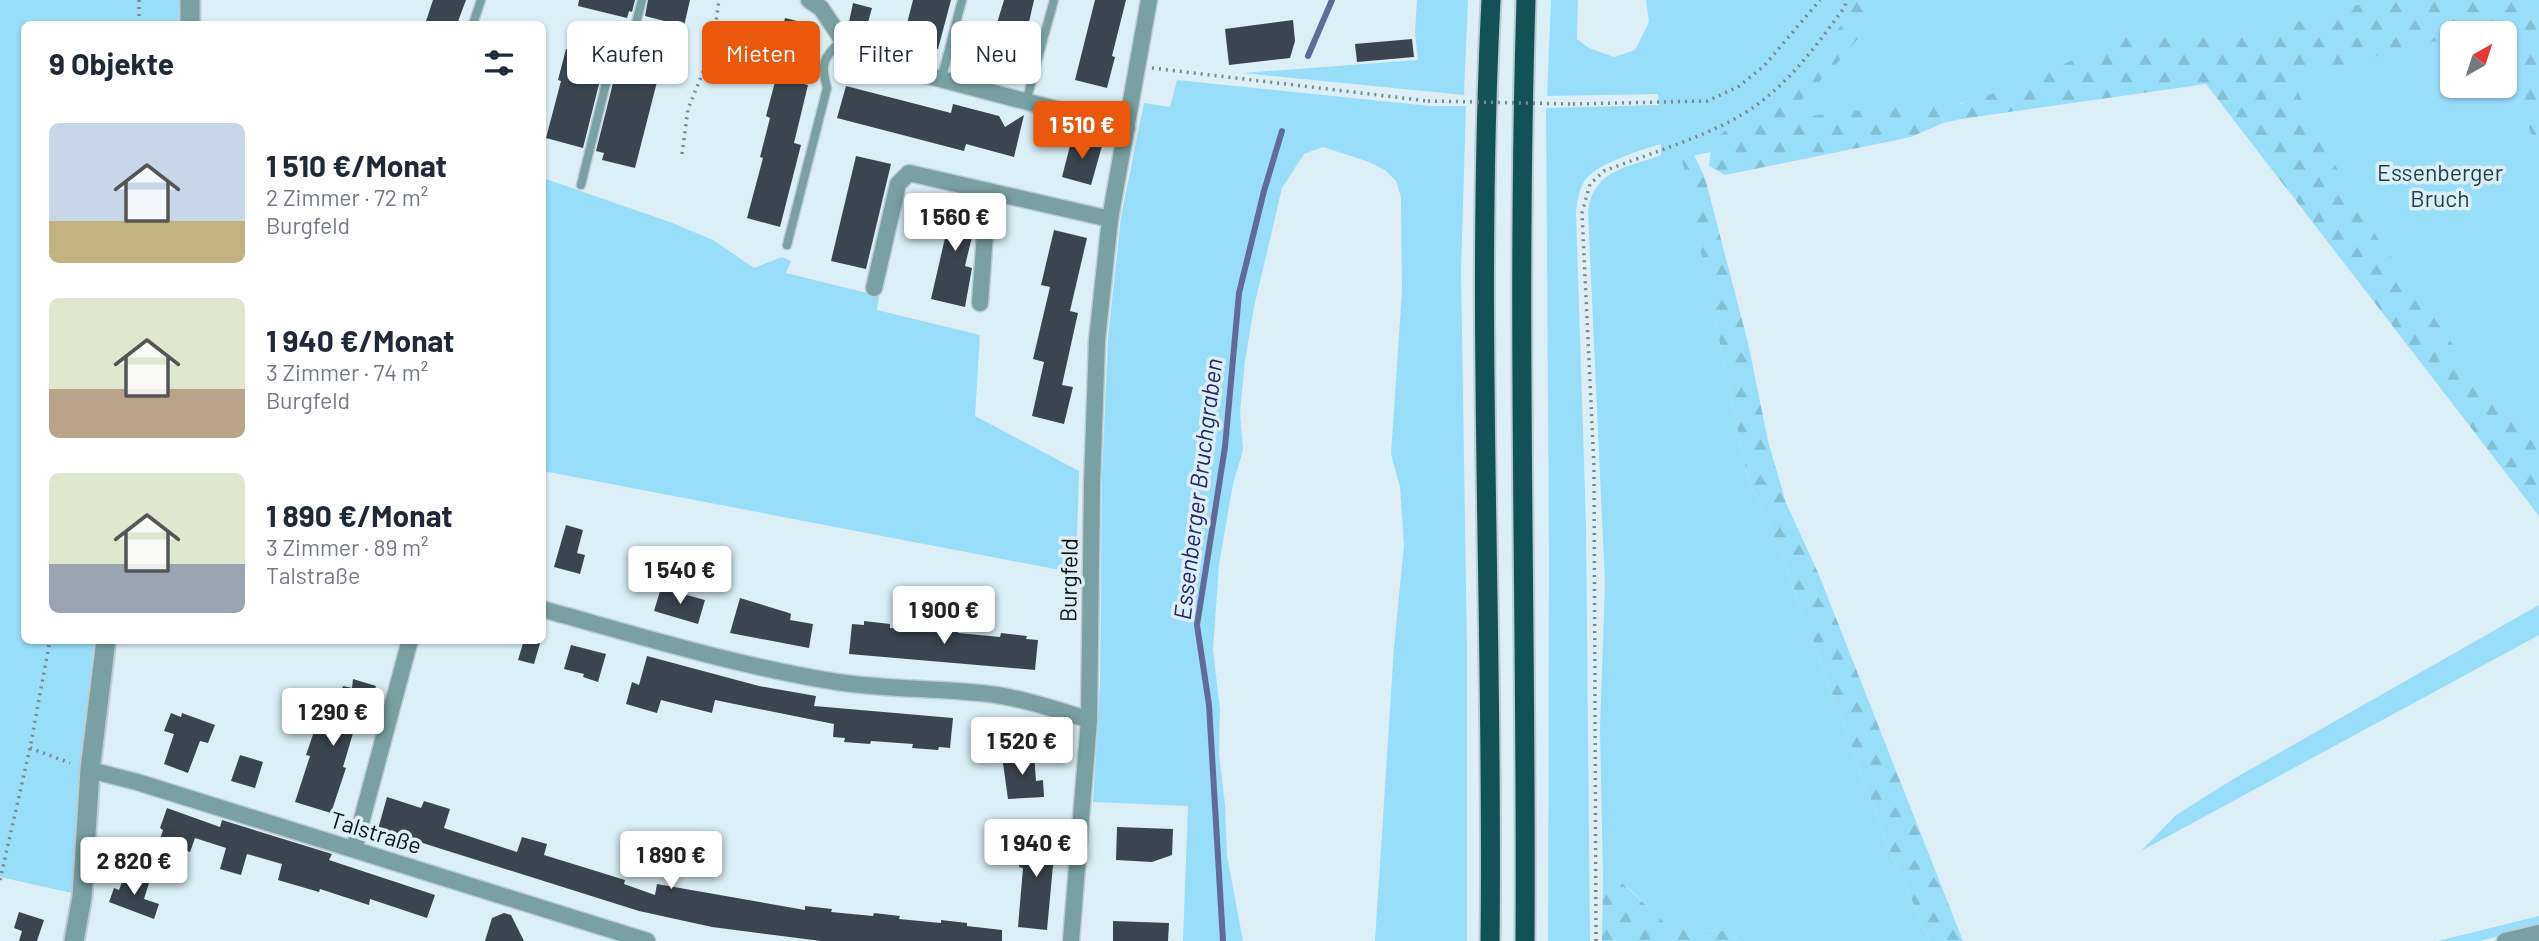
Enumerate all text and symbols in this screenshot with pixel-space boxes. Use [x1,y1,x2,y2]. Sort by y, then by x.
chip: Kaufen [567,21,688,84]
chip: Mieten [702,21,820,84]
chip: Filter [834,21,937,84]
chip: Neu [951,21,1041,84]
north arrow [2440,21,2516,98]
map controls [2440,21,2517,98]
icon: filters [480,44,518,82]
text: 9 Objekte [49,45,174,81]
pin: 1 510 € [1017,102,1147,161]
text: 1 510 € [1049,110,1115,138]
text: 1 510 €/Monat [266,147,447,183]
icon: home [105,151,189,235]
park label: Essenberger Bruch [2377,158,2504,212]
text: 2 Zimmer · 72 m² [266,183,428,211]
pin: 1 560 € [890,194,1020,253]
text: 1 560 € [920,202,990,230]
text: Burgfeld [266,211,350,239]
text: 1 940 €/Monat [266,322,455,358]
icon: home [105,326,189,410]
water label: Essenberger Bruchgraben [1167,357,1227,621]
text: 3 Zimmer · 74 m² [266,358,428,386]
text: Burgfeld [266,386,350,414]
text: 1 890 €/Monat [266,497,453,533]
icon: home [105,501,189,585]
text: 3 Zimmer · 89 m² [266,533,429,561]
street label: Burgfeld [1053,538,1083,622]
pin: 1 540 € [615,546,745,606]
text: 1 540 € [644,555,716,583]
text: Talstraße [266,561,360,589]
pin: 1 900 € [879,586,1009,646]
text: 1 900 € [909,595,979,623]
pin: 1 290 € [268,688,398,748]
text: 1 290 € [298,697,368,725]
pin: 1 520 € [957,718,1087,777]
text: 1 520 € [987,726,1057,754]
street label: Talstraße [327,805,425,859]
pin: 1 940 € [971,820,1101,879]
text: 1 940 € [1000,828,1072,856]
pin: 1 890 € [606,832,736,891]
pin: 2 820 € [69,838,199,897]
text: 1 890 € [636,840,706,868]
text: 2 820 € [96,846,172,874]

